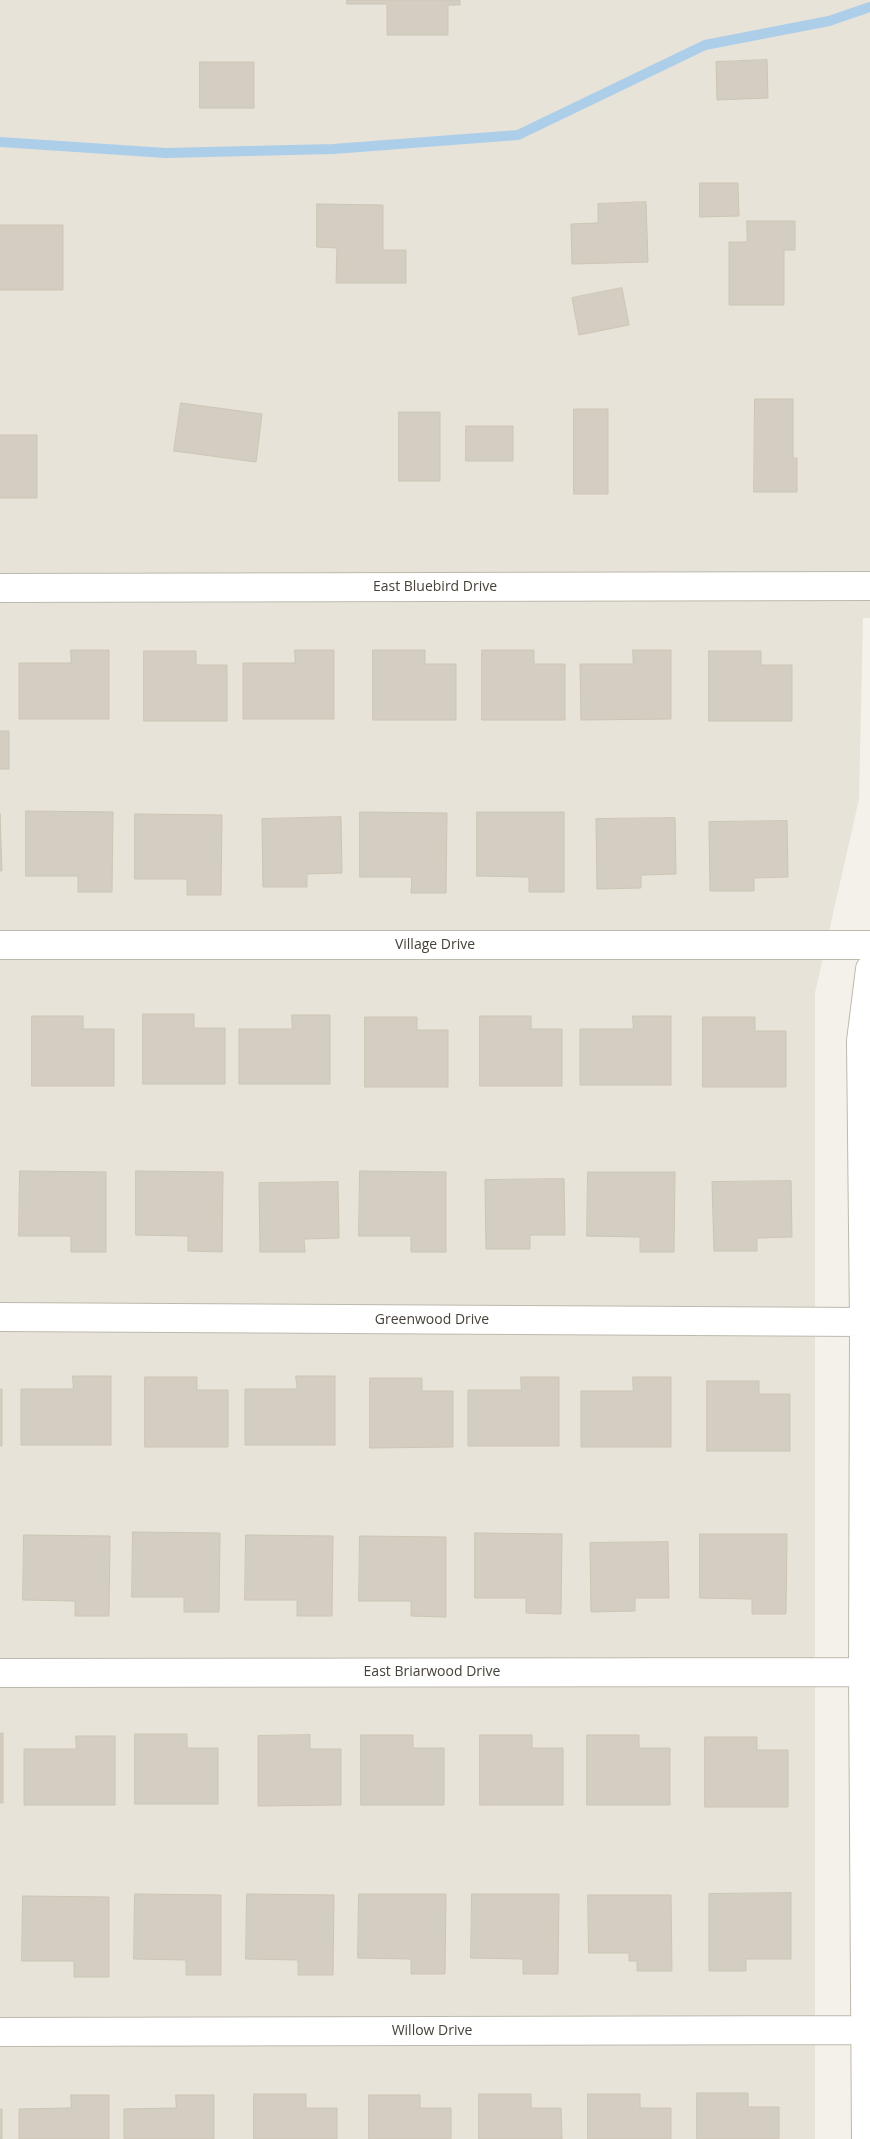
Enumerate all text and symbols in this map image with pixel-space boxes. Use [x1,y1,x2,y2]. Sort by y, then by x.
street label: East Bluebird Drive [373,579,497,595]
street label: Village Drive [395,937,475,953]
street label: Greenwood Drive [375,1312,489,1328]
street label: East Briarwood Drive [364,1664,500,1680]
street label: Willow Drive [392,2023,472,2039]

